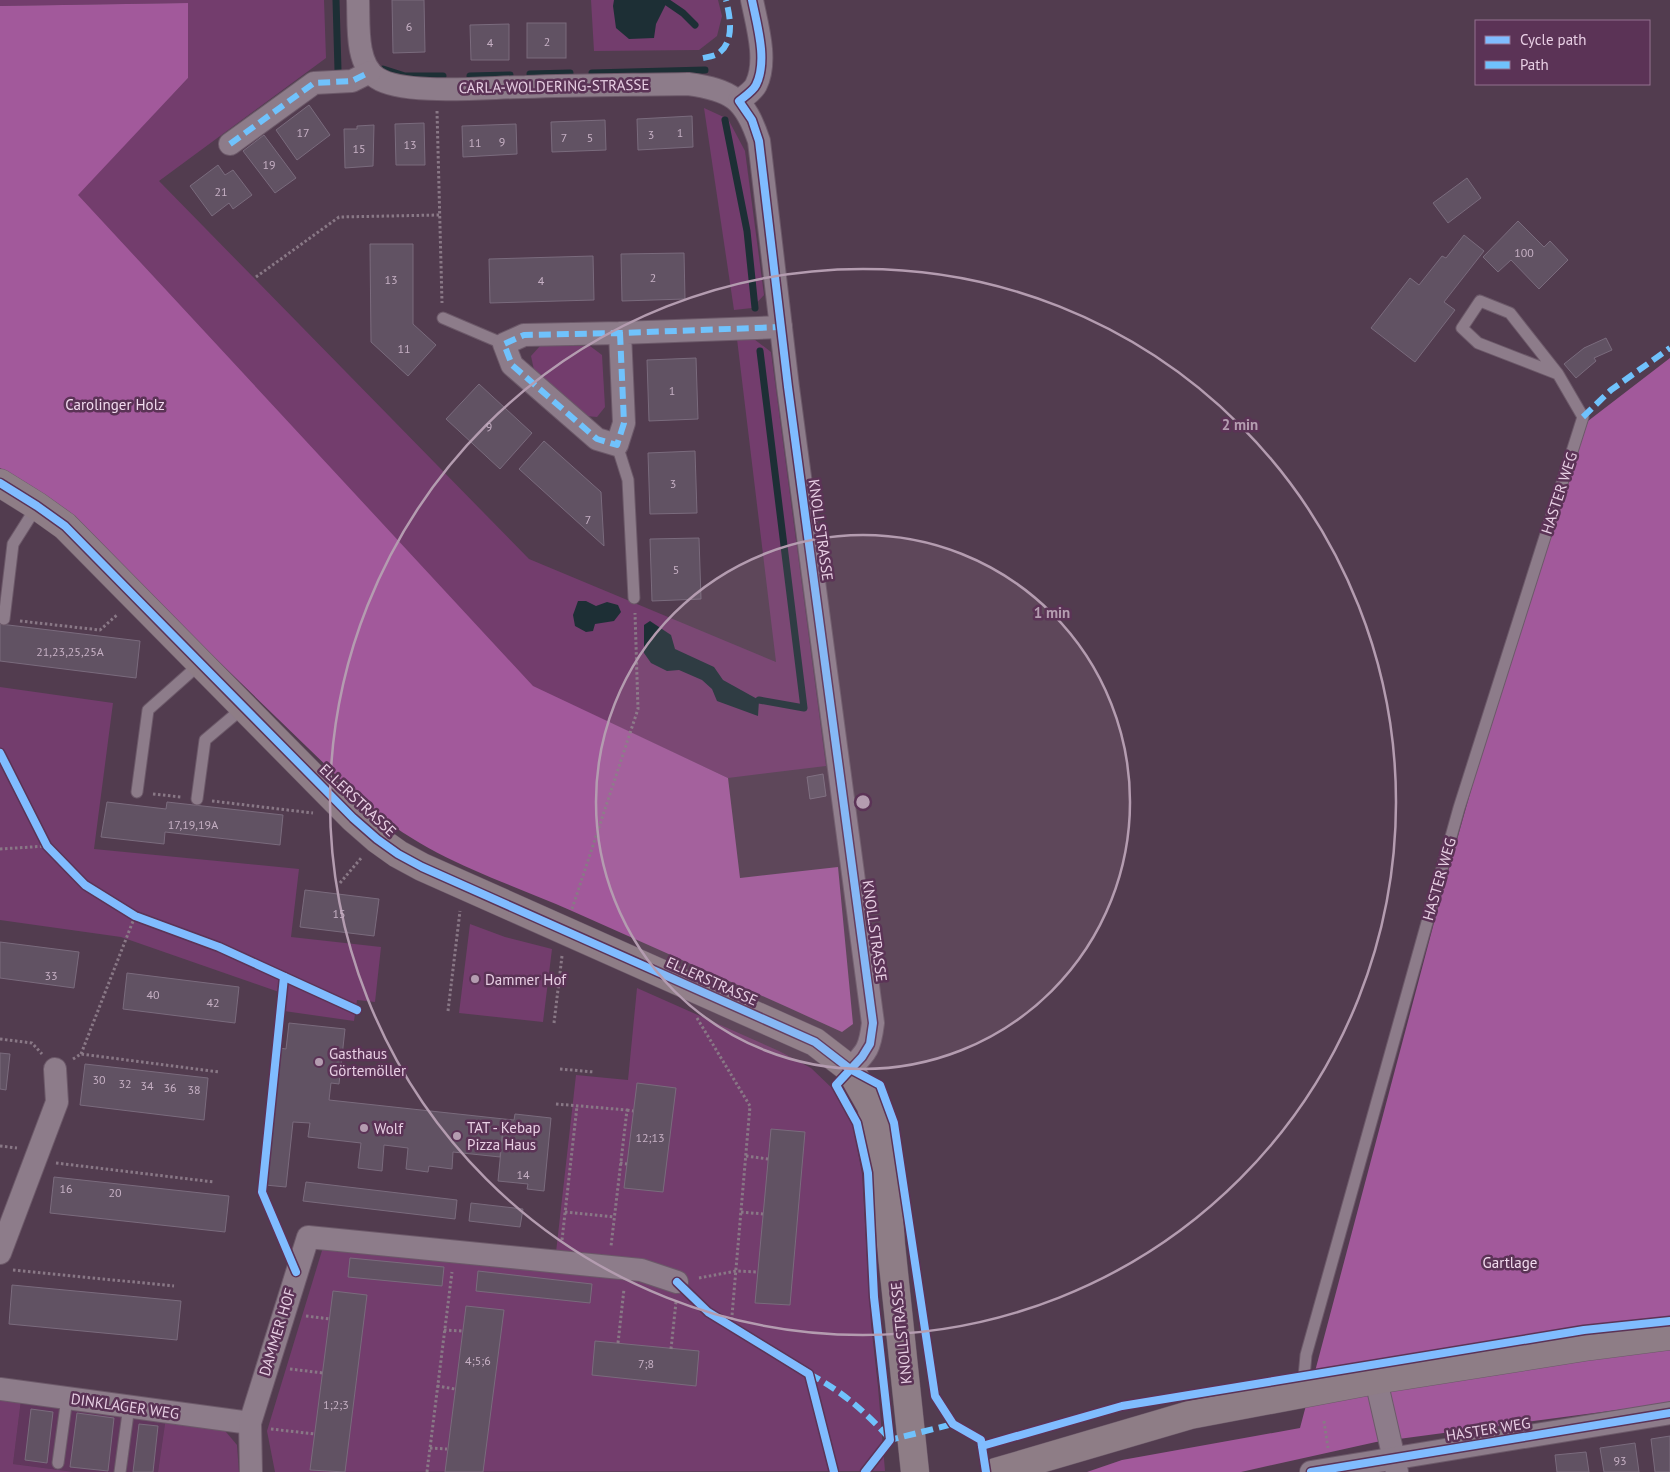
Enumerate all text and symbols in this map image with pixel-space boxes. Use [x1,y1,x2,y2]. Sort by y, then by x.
house number: 6 [406,19,412,34]
legend [1475,20,1650,85]
text: Cycle path [1520,30,1586,49]
house number: 2 [544,34,550,49]
house number: 4 [487,35,494,50]
text: Path [1520,55,1549,74]
street label: CARLA-WOLDERING-STRASSE [458,75,650,97]
house number: 17 [296,125,310,140]
house number: 1 [677,125,683,140]
house number: 3 [648,127,654,142]
house number: 7 [561,130,567,145]
house number: 5 [587,130,593,145]
house number: 9 [499,134,505,149]
house number: 11 [468,135,482,150]
house number: 13 [403,137,417,152]
house number: 15 [352,141,366,156]
house number: 19 [262,157,276,172]
house number: 21 [214,184,228,199]
house number: 100 [1514,245,1534,260]
house number: 2 [650,270,656,285]
house number: 13 [384,272,398,287]
house number: 4 [538,273,545,288]
house number: 11 [397,341,411,356]
house number: 1 [669,383,675,398]
park label: Carolinger Holz [65,395,165,414]
text: 2 min [1222,415,1258,434]
house number: 9 [486,419,492,434]
street label: HASTER WEG [1537,449,1581,537]
house number: 3 [670,476,676,491]
street label: KNOLLSTRASSE [804,478,838,582]
house number: 7 [585,512,591,527]
house number: 5 [673,562,679,577]
text: 1 min [1034,603,1070,622]
house number: 21,23,25,25A [36,644,104,659]
street label: ELLERSTRASSE [316,760,400,840]
centre of rings [854,793,872,811]
house number: 17,19,19A [168,817,218,832]
street label: HASTER WEG [1418,835,1460,923]
street label: KNOLLSTRASSE [858,879,892,983]
house number: 15 [332,906,346,921]
street label: ELLERSTRASSE [663,952,761,1010]
house number: 33 [44,968,58,983]
place label: Dammer Hof [485,970,567,989]
marker: Dammer Hof [469,973,481,985]
house number: 40 [146,987,160,1002]
house number: 42 [206,995,220,1010]
place label: Gasthaus Görtemöller [329,1044,406,1080]
marker: Gasthaus Görtemöller [313,1056,325,1068]
house number: 30 [92,1072,106,1087]
house number: 32 [118,1076,132,1091]
house number: 34 [140,1078,154,1093]
house number: 36 [163,1080,177,1095]
house number: 38 [187,1082,201,1097]
place label: TAT - Kebap Pizza Haus [467,1118,541,1154]
place label: Wolf [374,1119,404,1138]
marker: Wolf [358,1122,370,1134]
marker: TAT - Kebap Pizza Haus [451,1130,463,1142]
house number: 12;13 [635,1130,665,1145]
house number: 14 [516,1167,530,1182]
house number: 16 [59,1181,73,1196]
house number: 20 [108,1185,122,1200]
park label: Gartlage [1483,1253,1537,1272]
street label: KNOLLSTRASSE [886,1281,916,1385]
street label: DAMMER HOF [255,1286,299,1378]
house number: 4;5;6 [465,1353,491,1368]
house number: 7;8 [638,1356,654,1371]
street label: DINKLAGER WEG [70,1389,180,1423]
house number: 1;2;3 [323,1397,349,1412]
street label: HASTER WEG [1444,1413,1532,1445]
house number: 93 [1613,1453,1627,1468]

